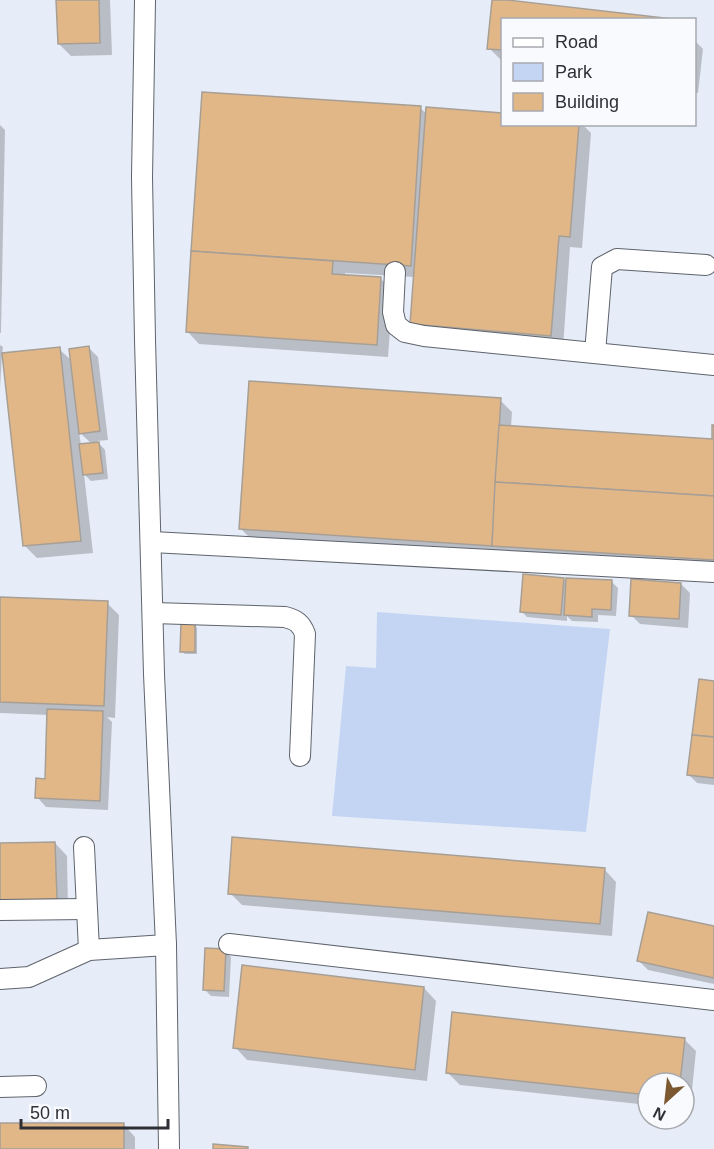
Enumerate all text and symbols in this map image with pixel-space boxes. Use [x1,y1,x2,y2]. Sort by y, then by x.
legend [501,18,696,126]
text: Road [555,32,598,52]
text: Park [555,62,593,82]
text: Building [555,92,619,112]
north arrow [636,1071,696,1131]
scale bar [21,1092,168,1130]
text: 50 m [30,1103,70,1123]
text: N [650,1104,668,1124]

